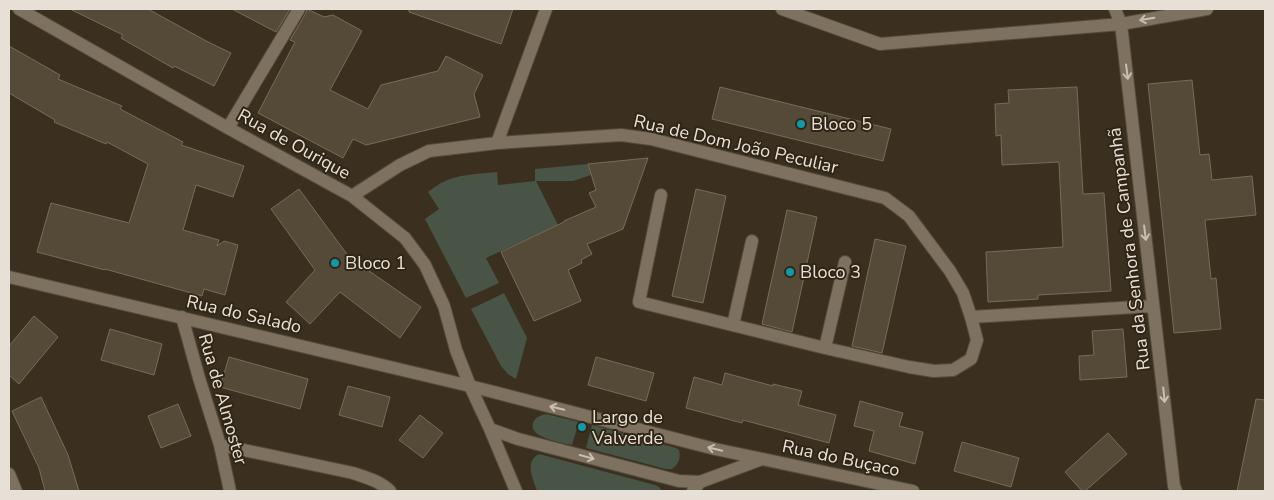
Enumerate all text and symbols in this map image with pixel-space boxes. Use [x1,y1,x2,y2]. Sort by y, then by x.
one-way arrow [1139,15,1155,25]
one-way arrow [1122,64,1132,80]
street label: Rua de Ourique [233,103,355,185]
street label: Rua de Dom João Peculiar [632,109,841,179]
place label: Bloco 5 [811,112,872,136]
marker: Bloco 5 [795,118,807,130]
street label: Rua da Senhora de Campanhã [1102,126,1156,372]
one-way arrow [1140,225,1150,241]
place label: Bloco 1 [345,251,406,275]
marker: Bloco 1 [329,257,341,269]
place label: Bloco 3 [800,260,861,284]
marker: Bloco 3 [784,266,796,278]
street label: Rua do Salado [184,289,304,339]
street label: Rua de Almoster [193,330,253,468]
one-way arrow [1159,387,1168,403]
one-way arrow [550,403,566,412]
place label: Largo de Valverde [591,405,663,450]
marker: Largo de Valverde [576,421,588,433]
street label: Rua do Buçaco [780,434,902,482]
one-way arrow [707,443,723,453]
one-way arrow [579,453,595,462]

